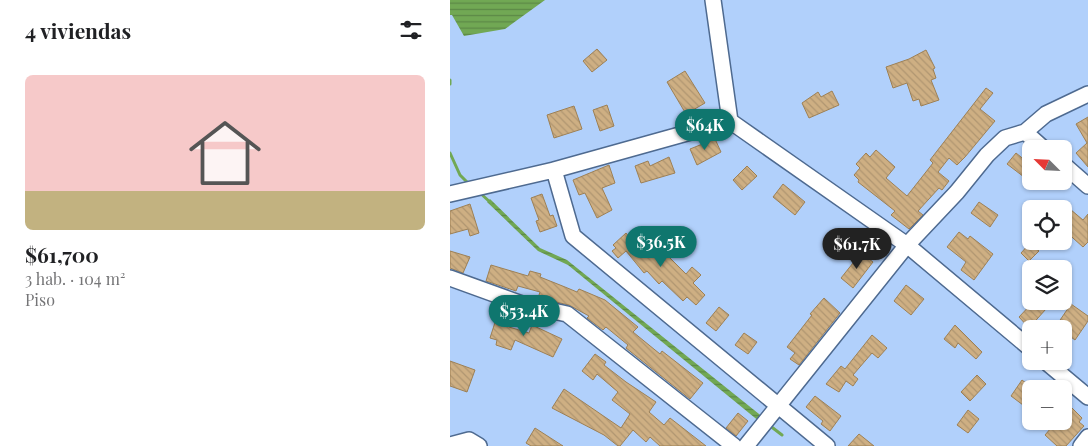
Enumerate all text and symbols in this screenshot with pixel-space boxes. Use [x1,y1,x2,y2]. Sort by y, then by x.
text: 4 viviendas [25,16,131,44]
icon: filters [397,16,425,44]
icon: home [180,108,270,198]
pin: $64K [675,108,735,151]
text: $64K [686,114,724,135]
north arrow [1022,140,1072,190]
map controls [1022,140,1072,430]
button: locate [1022,200,1072,250]
pin: $36.5K [620,226,702,268]
pin: $61.7K [816,228,898,270]
text: $36.5K [637,231,685,252]
text: $61.7K [834,233,881,254]
text: $61,700 [25,240,99,268]
button: layers [1022,260,1072,310]
text: 3 hab. · 104 m² [25,268,125,289]
text: Piso [25,289,55,310]
pin: $53.4K [483,294,565,337]
text: $53.4K [500,300,548,321]
button: + [1022,320,1072,370]
button: − [1022,380,1072,430]

